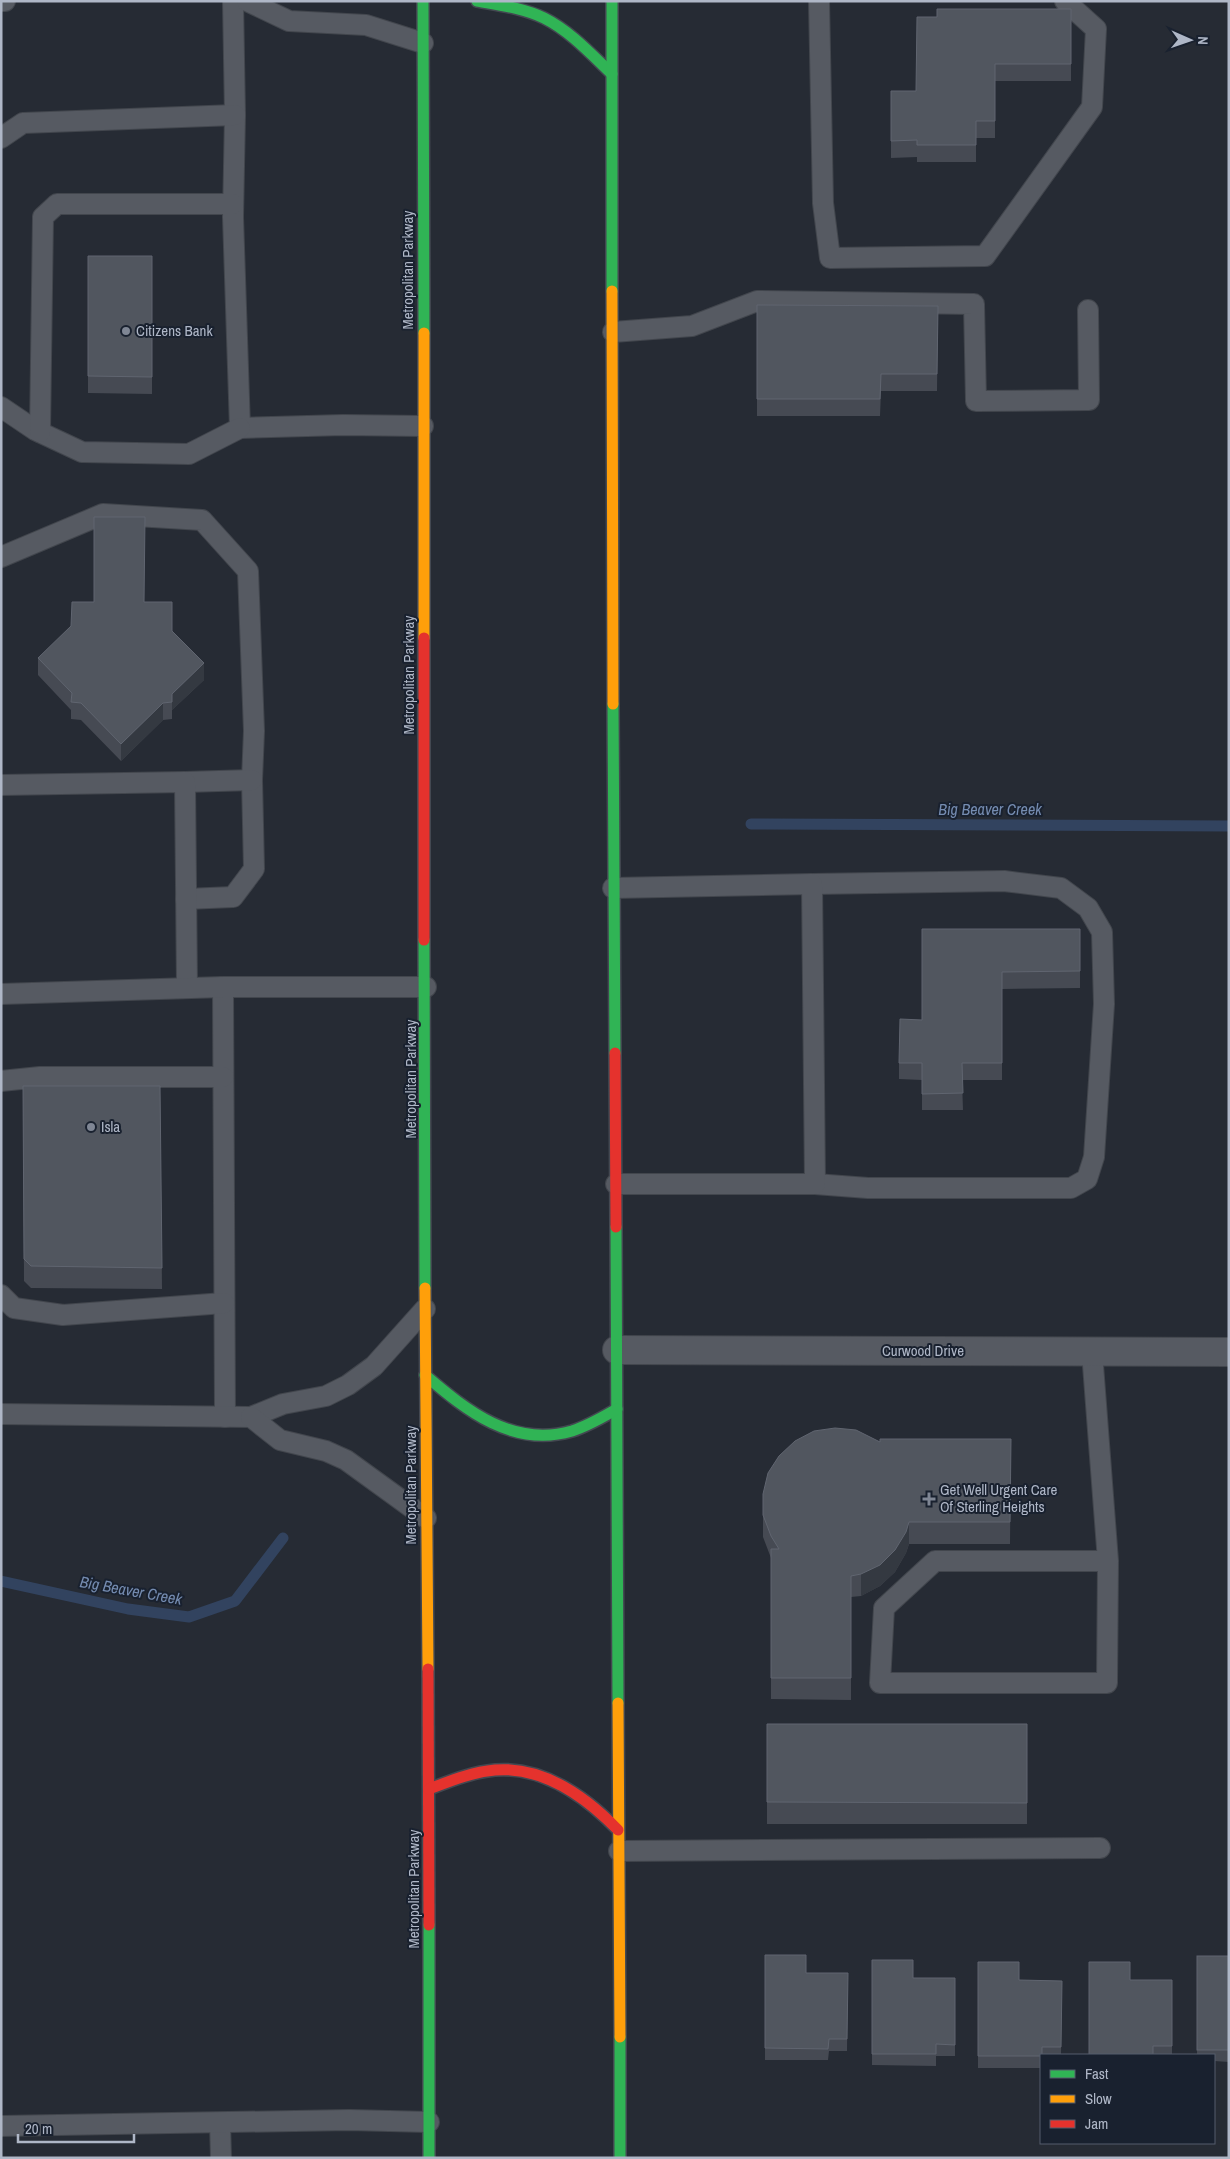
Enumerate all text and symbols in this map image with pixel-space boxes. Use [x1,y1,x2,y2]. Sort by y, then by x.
north arrow [1165,15,1215,65]
text: N [1194,36,1212,45]
street label: Metropolitan Parkway [397,210,418,329]
place label: Citizens Bank [136,320,213,341]
marker: Citizens Bank [120,325,132,337]
street label: Metropolitan Parkway [398,615,419,734]
water label: Big Beaver Creek [938,798,1042,820]
street label: Metropolitan Parkway [400,1019,421,1138]
place label: Isla [101,1116,120,1137]
marker: Isla [85,1121,97,1133]
street label: Curwood Drive [882,1340,964,1361]
street label: Metropolitan Parkway [400,1425,421,1544]
place label: Get Well Urgent Care Of Sterling Heights [940,1479,1058,1517]
marker: Get Well Urgent Care Of Sterling Heights [922,1492,936,1506]
water label: Big Beaver Creek [78,1570,184,1610]
street label: Metropolitan Parkway [403,1829,424,1948]
legend [1040,2054,1215,2144]
text: Fast [1085,2063,1109,2084]
text: Slow [1085,2088,1112,2109]
scale bar [18,2112,134,2144]
text: Jam [1085,2113,1108,2134]
text: 20 m [25,2118,52,2139]

